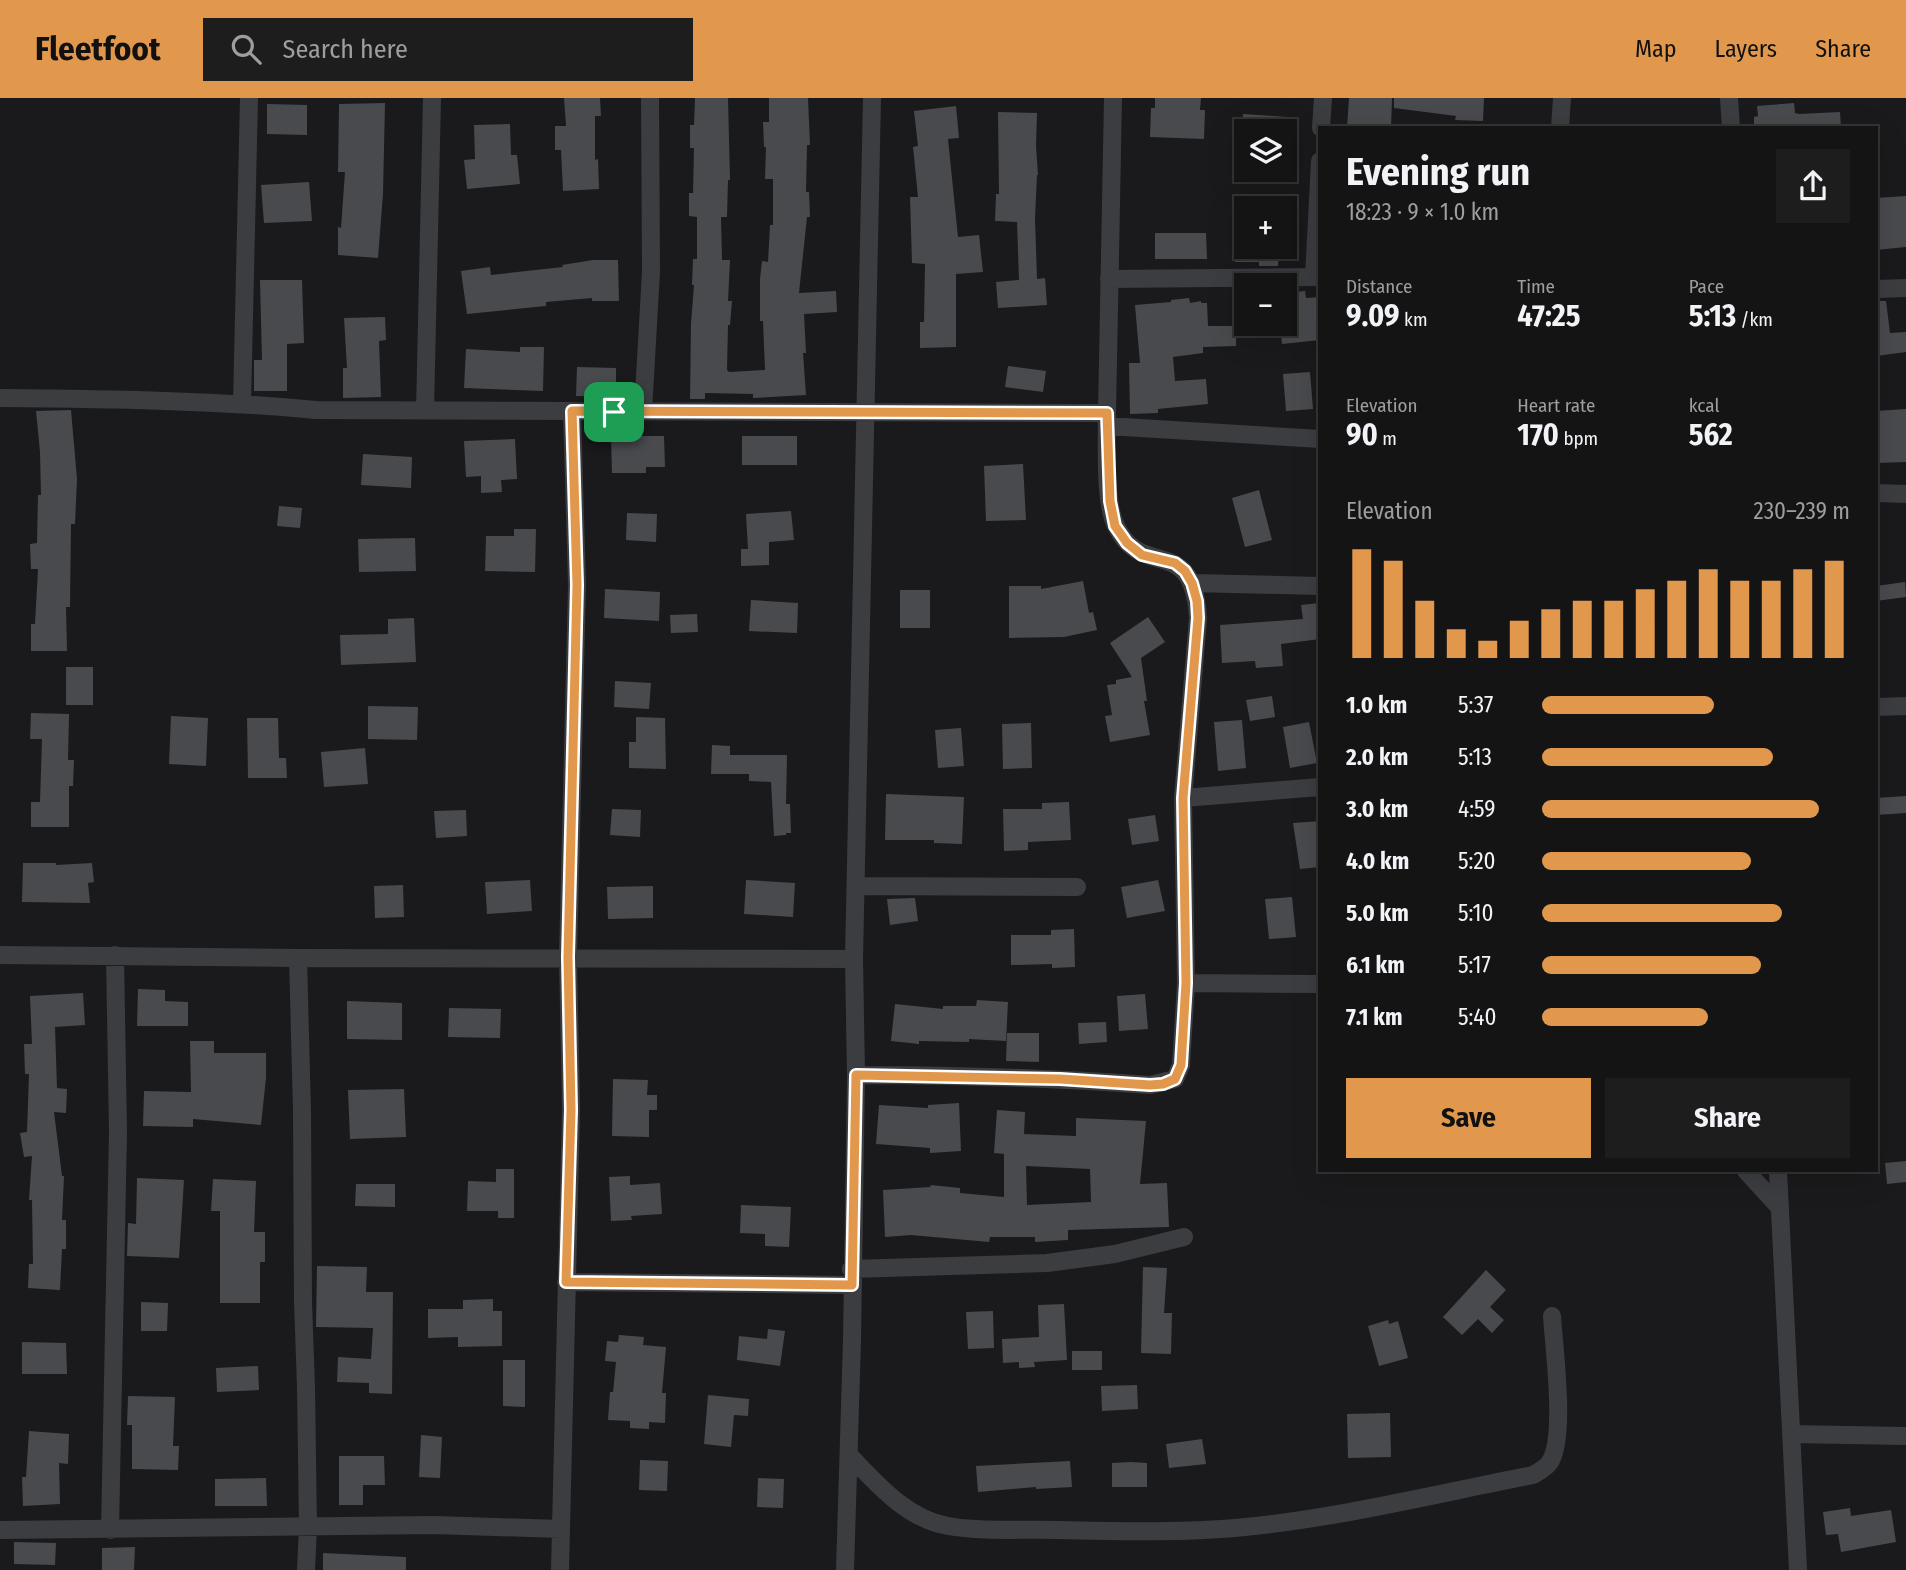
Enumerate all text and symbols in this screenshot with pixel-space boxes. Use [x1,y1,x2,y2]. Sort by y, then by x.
search box [203,18,693,81]
text: Fleetfoot [35,29,161,69]
icon: search [227,30,265,68]
text: Search here [283,34,408,65]
text: Map [1635,35,1677,63]
text: Layers [1715,35,1777,63]
text: Share [1815,35,1871,63]
map controls [1234,119,1297,336]
button: layers [1234,119,1297,182]
text: Evening run [1346,149,1530,195]
button: share [1776,149,1850,223]
button: + [1234,196,1297,259]
text: 18:23 · 9 × 1.0 km [1346,198,1499,226]
button: − [1234,273,1297,336]
text: Distance [1346,275,1413,298]
text: Time [1517,275,1555,298]
text: Pace [1689,275,1724,298]
text: 9.09 [1346,298,1400,334]
text: 47:25 [1517,298,1580,334]
text: 5:13 [1689,298,1736,334]
text: km [1400,308,1428,331]
text: /km [1736,308,1773,331]
pin [584,382,644,442]
icon: arrive [595,393,633,431]
text: Elevation [1346,394,1418,417]
text: Heart rate [1517,394,1595,417]
text: kcal [1689,394,1719,417]
text: 90 [1346,417,1378,453]
text: 170 [1517,417,1559,453]
text: 562 [1689,417,1733,453]
text: m [1378,427,1397,450]
text: bpm [1559,427,1598,450]
text: Elevation [1346,497,1433,525]
text: 230–239 m [1754,497,1850,525]
text: 1.0 km [1346,691,1407,719]
text: 5:37 [1458,691,1493,719]
text: 2.0 km [1346,743,1408,771]
text: 5:13 [1458,743,1492,771]
text: 3.0 km [1346,795,1408,823]
text: 4:59 [1458,795,1496,823]
text: 4.0 km [1346,847,1409,875]
text: 5:20 [1458,847,1496,875]
text: 5.0 km [1346,899,1409,927]
text: 5:10 [1458,899,1493,927]
text: 6.1 km [1346,951,1405,979]
text: 5:17 [1458,951,1491,979]
text: 7.1 km [1346,1003,1403,1031]
text: 5:40 [1458,1003,1496,1031]
button: Save [1346,1078,1591,1158]
button: Share [1605,1078,1850,1158]

